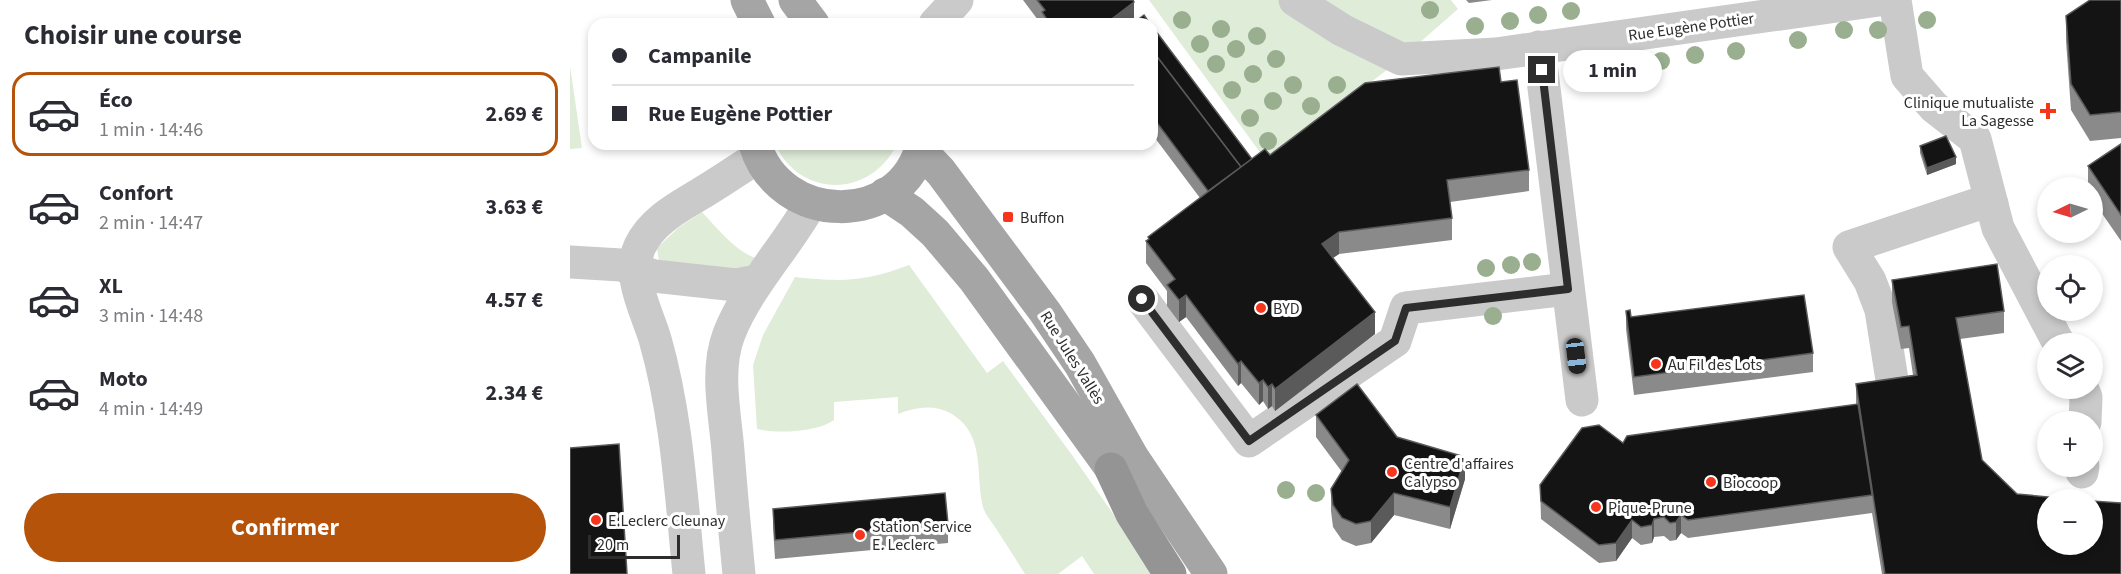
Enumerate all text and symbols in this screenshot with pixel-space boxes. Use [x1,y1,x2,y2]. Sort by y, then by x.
street label: Rue Eugène Pottier [1627,7,1756,47]
text: Choisir une course [24,16,242,55]
text: Campanile [648,40,752,72]
callout: 1 min [1563,49,1662,91]
route end [1528,56,1555,83]
text: 1 min [1588,57,1637,85]
text: Éco [99,84,133,116]
icon: car [27,87,81,141]
place label: Clinique mutualiste La Sagesse [1904,92,2034,132]
text: 2.69 € [486,98,543,130]
text: Rue Eugène Pottier [648,98,832,130]
marker: Clinique mutualiste La Sagesse [2039,102,2057,120]
text: 1 min · 14:46 [99,116,203,144]
text: Confort [99,177,173,209]
north arrow [2037,177,2103,243]
map controls [2037,177,2103,555]
icon: car [27,180,81,234]
text: 3.63 € [486,191,543,223]
place label: Buffon [1020,207,1065,229]
text: 2 min · 14:47 [99,209,203,237]
marker: Buffon [1001,210,1015,224]
button: locate [2037,255,2103,321]
text: XL [99,270,123,302]
icon: car [27,273,81,327]
text: 4.57 € [486,284,543,316]
route start [1128,285,1155,312]
place label: BYD [1273,298,1300,320]
marker: BYD [1254,301,1268,315]
text: 3 min · 14:48 [99,302,203,330]
street label: Rue Jules Vallès [1035,307,1110,409]
button: layers [2037,333,2103,399]
car [1565,337,1587,375]
place label: Au Fil des Lots [1668,354,1763,376]
marker: Au Fil des Lots [1649,357,1663,371]
text: Moto [99,363,148,395]
icon: car [27,366,81,420]
text: 2.34 € [486,377,543,409]
text: 4 min · 14:49 [99,395,203,423]
button: + [2037,411,2103,477]
place label: Centre d'affaires Calypso [1404,453,1514,493]
marker: Centre d'affaires Calypso [1385,465,1399,479]
place label: Biocoop [1723,472,1778,494]
marker: Biocoop [1704,475,1718,489]
button: − [2037,489,2103,555]
button: Confirmer [24,493,546,562]
place label: Pique-Prune [1608,497,1692,519]
marker: Pique-Prune [1589,500,1603,514]
place label: E.Leclerc Cleunay [608,510,726,532]
marker: E.Leclerc Cleunay [589,513,603,527]
place label: Station Service E. Leclerc [872,516,972,556]
marker: Station Service E. Leclerc [853,528,867,542]
scale bar [588,532,680,560]
text: 20 m [597,534,629,556]

